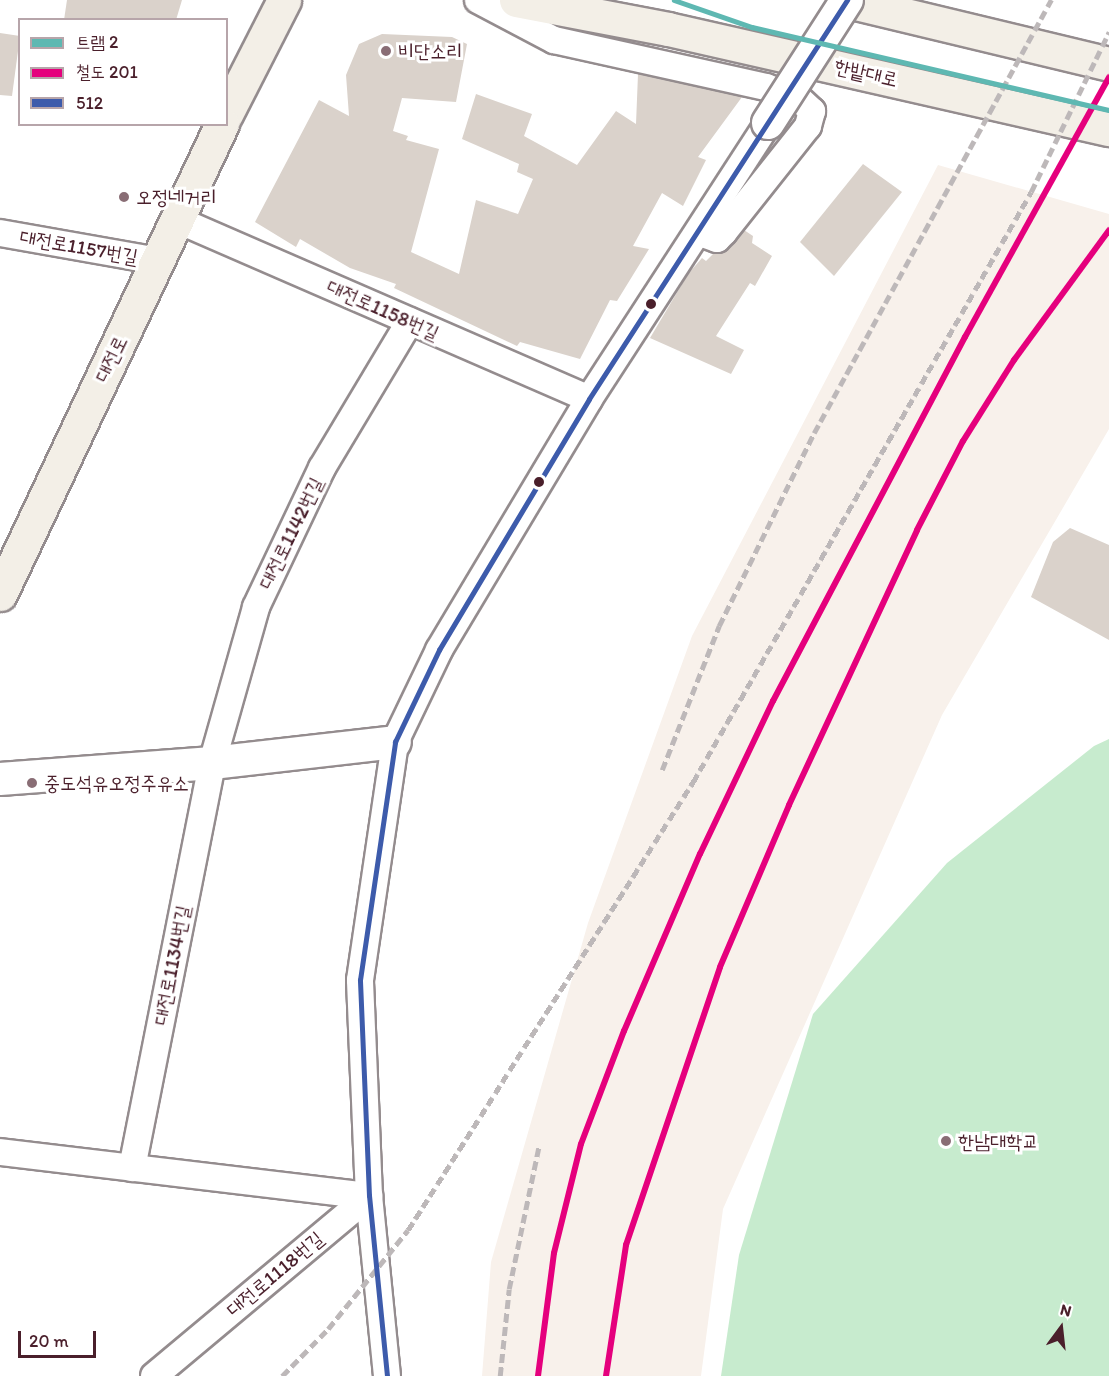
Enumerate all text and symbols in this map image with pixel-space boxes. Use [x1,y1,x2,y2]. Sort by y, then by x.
legend [18,18,228,126]
text: 트램 2 [76,31,119,53]
place label: 비단소리 [398,39,462,63]
marker: 비단소리 [379,44,393,58]
street label: 한밭대로 [832,54,900,92]
text: 철도 201 [76,61,138,83]
text: 512 [76,92,103,114]
place label: 오정네거리 [136,185,216,209]
marker: 오정네거리 [117,190,131,204]
street label: 대전로1157번길 [18,225,140,269]
street label: 대전로1158번길 [323,275,443,345]
unlabelled marker [645,298,657,310]
street label: 대전로 [90,332,132,386]
street label: 대전로1142번길 [254,473,328,593]
unlabelled marker [533,476,545,488]
place label: 중도석유오정주유소 [44,771,189,795]
marker: 중도석유오정주유소 [25,776,39,790]
street label: 대전로1134번길 [149,903,195,1027]
place label: 한남대학교 [958,1129,1038,1153]
marker: 한남대학교 [939,1134,953,1148]
street label: 대전로1118번길 [222,1226,328,1322]
north arrow [1031,1298,1091,1358]
text: N [1058,1300,1073,1321]
scale bar [21,1319,99,1357]
text: 20 m [29,1330,69,1352]

